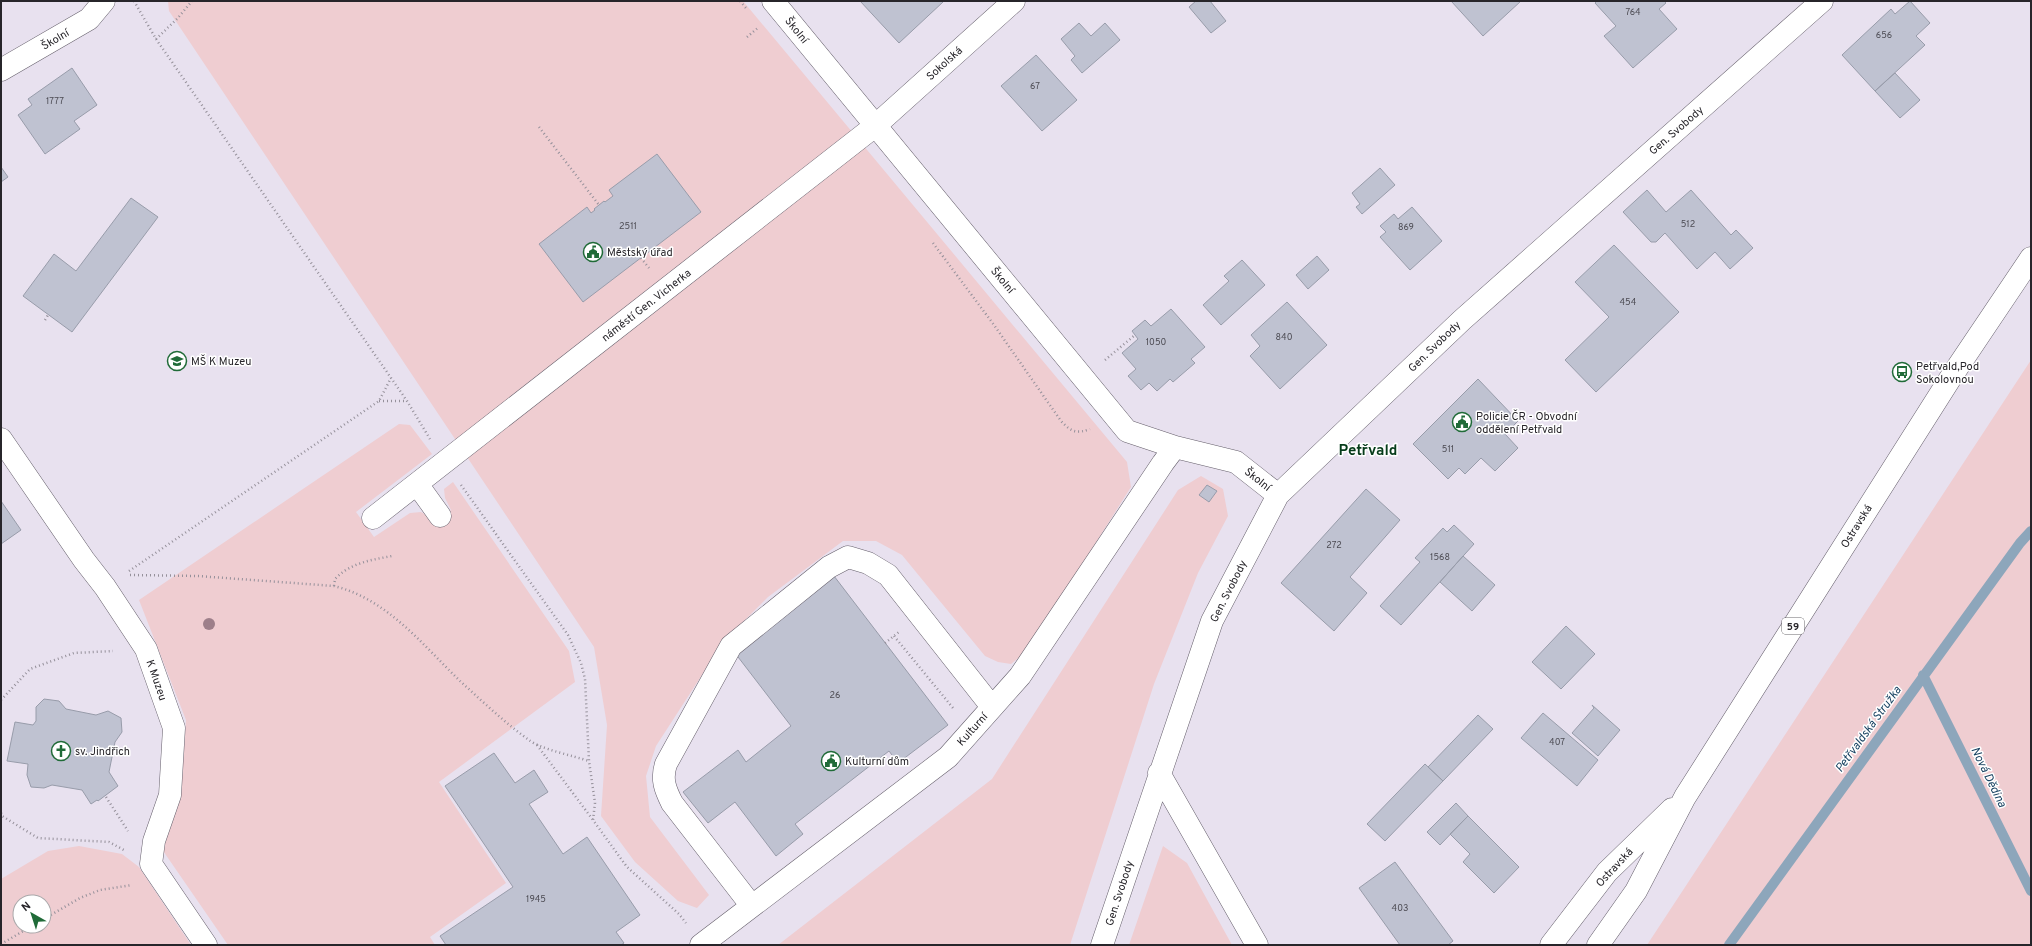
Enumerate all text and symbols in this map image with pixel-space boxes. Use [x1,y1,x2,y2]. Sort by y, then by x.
house number: 764 [1625,7,1641,18]
street label: Školní [781,14,813,48]
street label: Školní [38,25,73,53]
house number: 656 [1876,30,1892,41]
street label: Sokolská [924,44,966,84]
house number: 67 [1030,81,1040,92]
house number: 1777 [46,96,64,107]
street label: Gen. Svobody [1647,103,1707,158]
house number: 512 [1681,219,1695,230]
house number: 2511 [619,221,637,232]
house number: 869 [1398,222,1414,233]
public building icon: Městský úřad [582,241,604,263]
place label: Městský úřad [607,246,673,260]
street label: Školní [987,264,1019,298]
street label: náměstí Gen. Vicherka [599,266,694,345]
house number: 454 [1620,297,1637,308]
street label: Gen. Svobody [1405,318,1464,375]
house number: 840 [1276,332,1293,343]
house number: 1050 [1146,337,1166,348]
school or university icon: MŠ K Muzeu [166,350,188,372]
place label: MŠ K Muzeu [191,354,251,369]
place label: Petřvald,Pod Sokolovnou [1916,360,1979,387]
bus stop icon: Petřvald,Pod Sokolovnou [1891,361,1913,383]
place label: Policie ČR - Obvodní oddělení Petřvald [1476,409,1578,437]
public building icon: Policie ČR - Obvodní oddělení Petřvald [1451,411,1473,433]
district label: Petřvald [1339,442,1397,461]
house number: 511 [1442,444,1454,455]
street label: Školní [1241,464,1275,495]
street label: Ostravská [1838,502,1876,551]
house number: 272 [1326,540,1342,551]
house number: 1568 [1430,552,1450,563]
street label: Gen. Svobody [1207,558,1251,625]
road number: 59 [1782,618,1804,634]
street label: K Muzeu [143,658,170,703]
water label: Petřvaldská Stružka [1832,683,1906,776]
house number: 26 [830,690,840,701]
street label: Kulturní [954,709,992,749]
house number: 407 [1549,737,1565,748]
church icon: sv. Jindřich [50,740,72,762]
place label: sv. Jindřich [75,745,130,759]
water label: Nová Dědina [1967,745,2010,811]
public building icon: Kulturní dům [820,750,842,772]
place label: Kulturní dům [845,755,909,769]
street label: Ostravská [1593,845,1637,890]
street label: Gen. Svobody [1103,859,1137,928]
north arrow [12,894,52,934]
house number: 1945 [526,894,546,905]
text: N [19,899,34,915]
house number: 403 [1392,903,1408,914]

